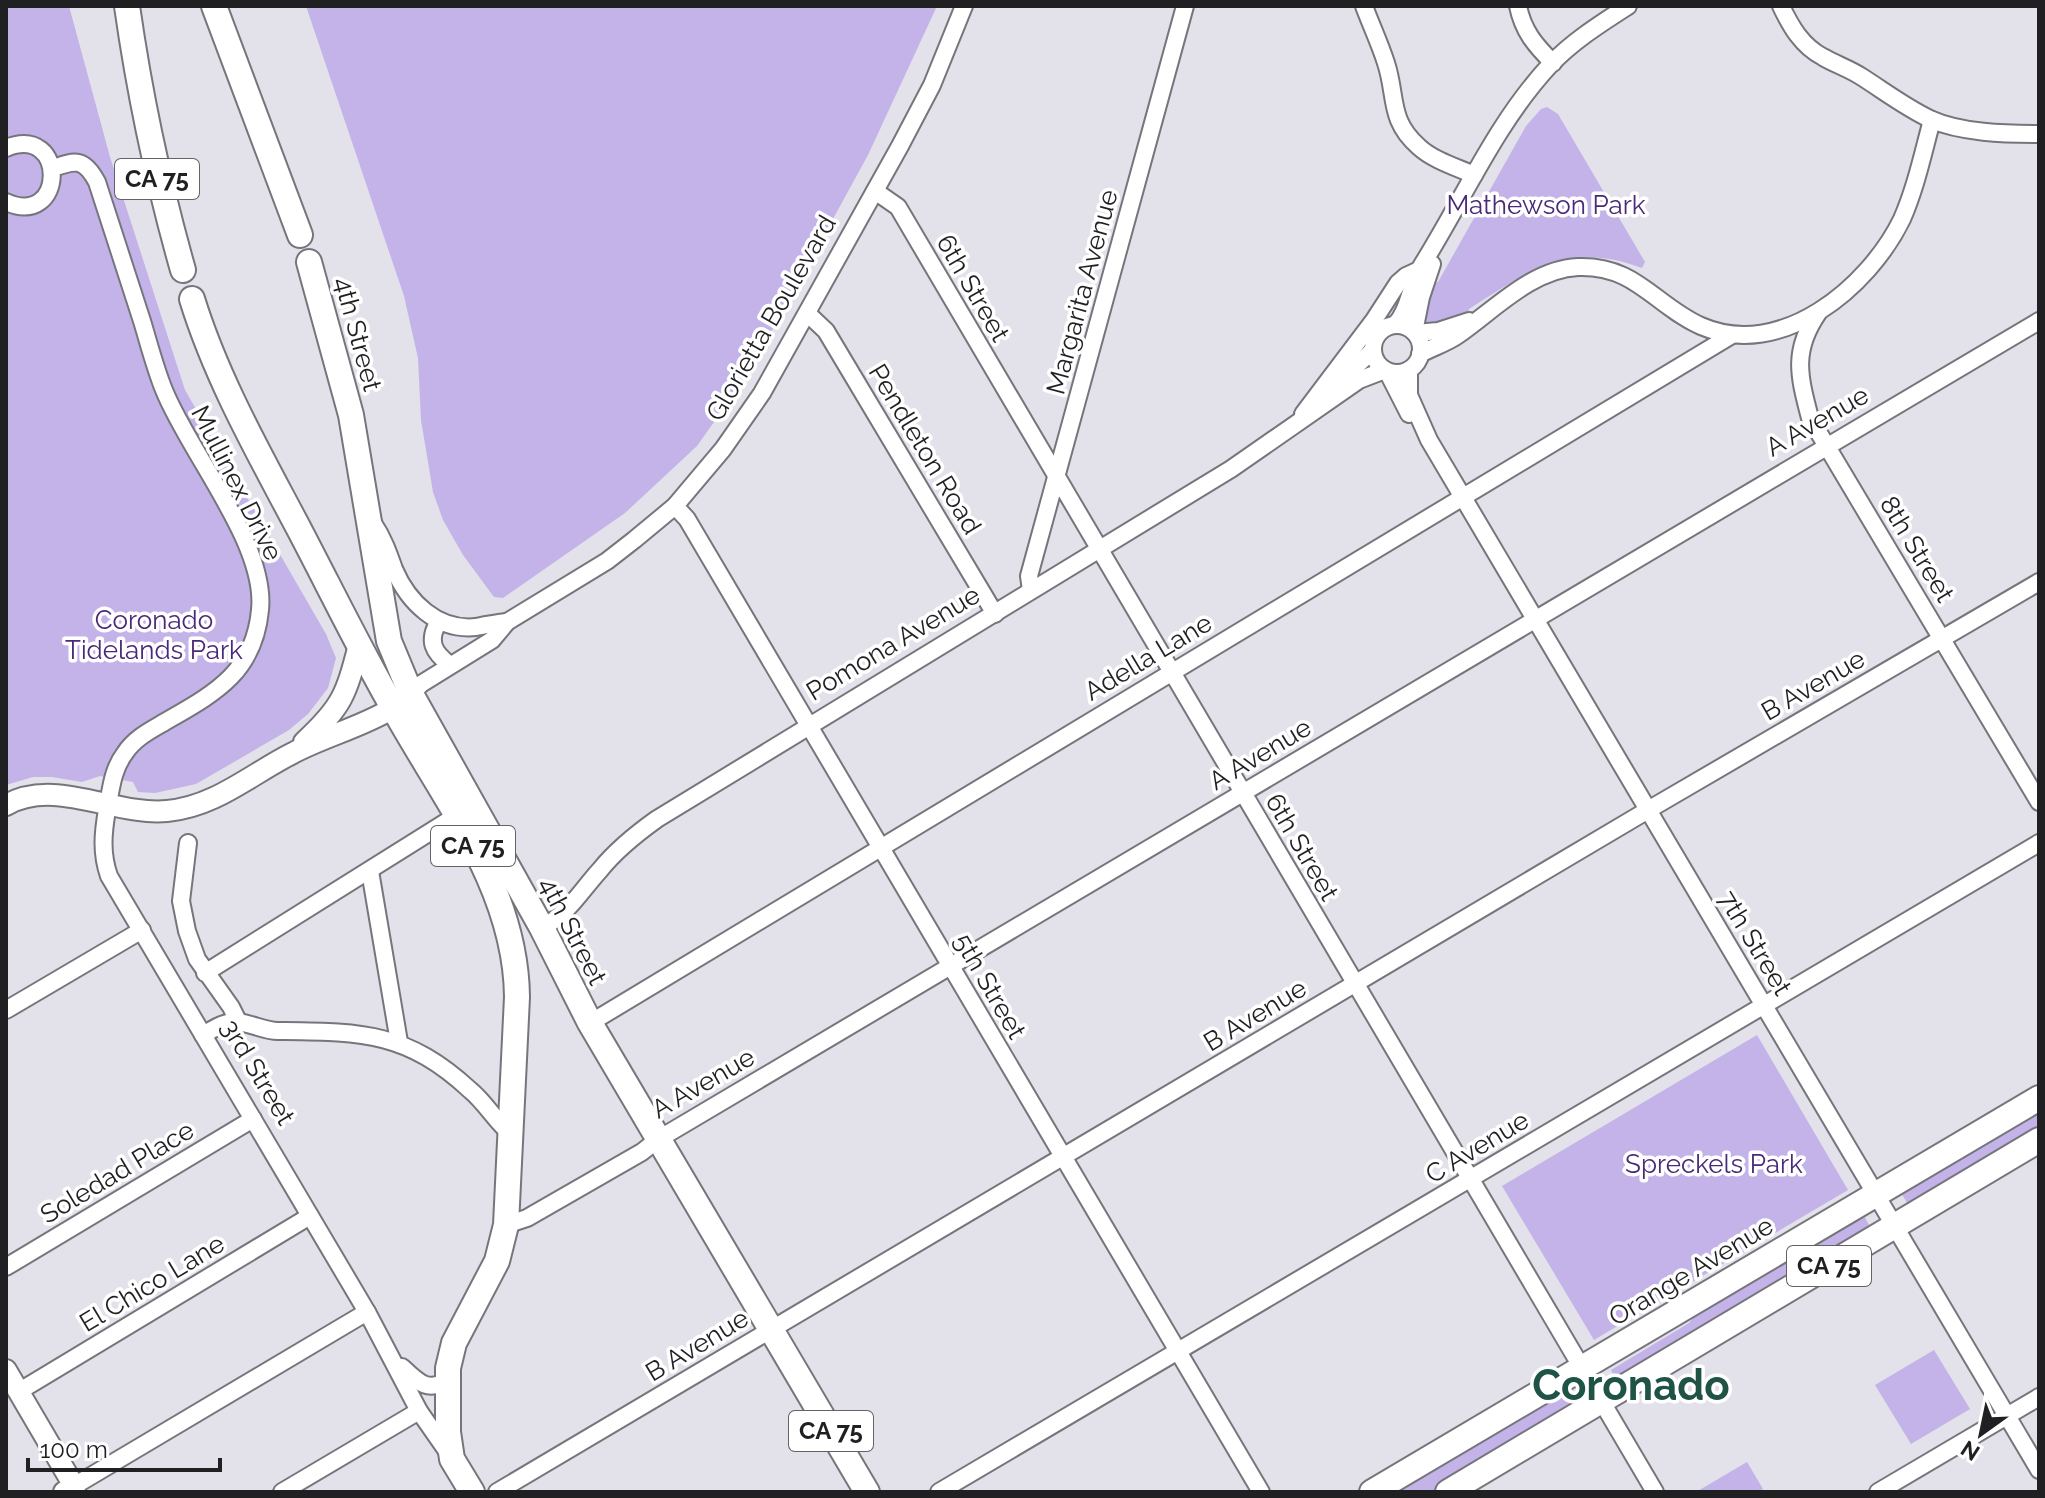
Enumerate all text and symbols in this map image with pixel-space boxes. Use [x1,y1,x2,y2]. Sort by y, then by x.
road number: CA 75 [115,159,199,199]
street label: Margarita Avenue [1040,186,1124,398]
park label: Mathewson Park [1446,190,1646,220]
street label: Glorietta Boulevard [700,210,842,426]
street label: 6th Street [930,229,1016,347]
street label: 4th Street [328,274,388,395]
street label: Pendleton Road [862,359,988,539]
street label: A Avenue [1760,380,1874,462]
street label: Mullinex Drive [185,401,289,565]
street label: 8th Street [1874,491,1960,608]
street label: Pomona Avenue [801,579,985,707]
park label: Coronado Tidelands Park [65,605,243,665]
street label: Adella Lane [1079,607,1217,707]
street label: B Avenue [1756,643,1870,727]
street label: A Avenue [1203,712,1317,796]
street label: 6th Street [1259,788,1345,906]
road number: CA 75 [431,826,515,866]
street label: 4th Street [533,872,613,990]
street label: 7th Street [1712,885,1798,1001]
street label: 5th Street [948,928,1032,1044]
street label: B Avenue [1198,973,1312,1057]
street label: 3rd Street [215,1014,301,1130]
street label: A Avenue [646,1042,760,1124]
street label: C Avenue [1420,1105,1534,1189]
street label: Soledad Place [35,1114,199,1230]
park label: Spreckels Park [1625,1149,1803,1179]
street label: Orange Avenue [1603,1210,1779,1332]
street label: El Chico Lane [74,1228,230,1338]
road number: CA 75 [1787,1246,1871,1286]
street label: B Avenue [640,1303,754,1387]
district label: Coronado [1532,1361,1730,1410]
north arrow [1941,1394,2021,1474]
road number: CA 75 [789,1411,873,1451]
scale bar [28,1422,220,1472]
text: 100 m [40,1435,108,1464]
text: N [1956,1435,1984,1466]

